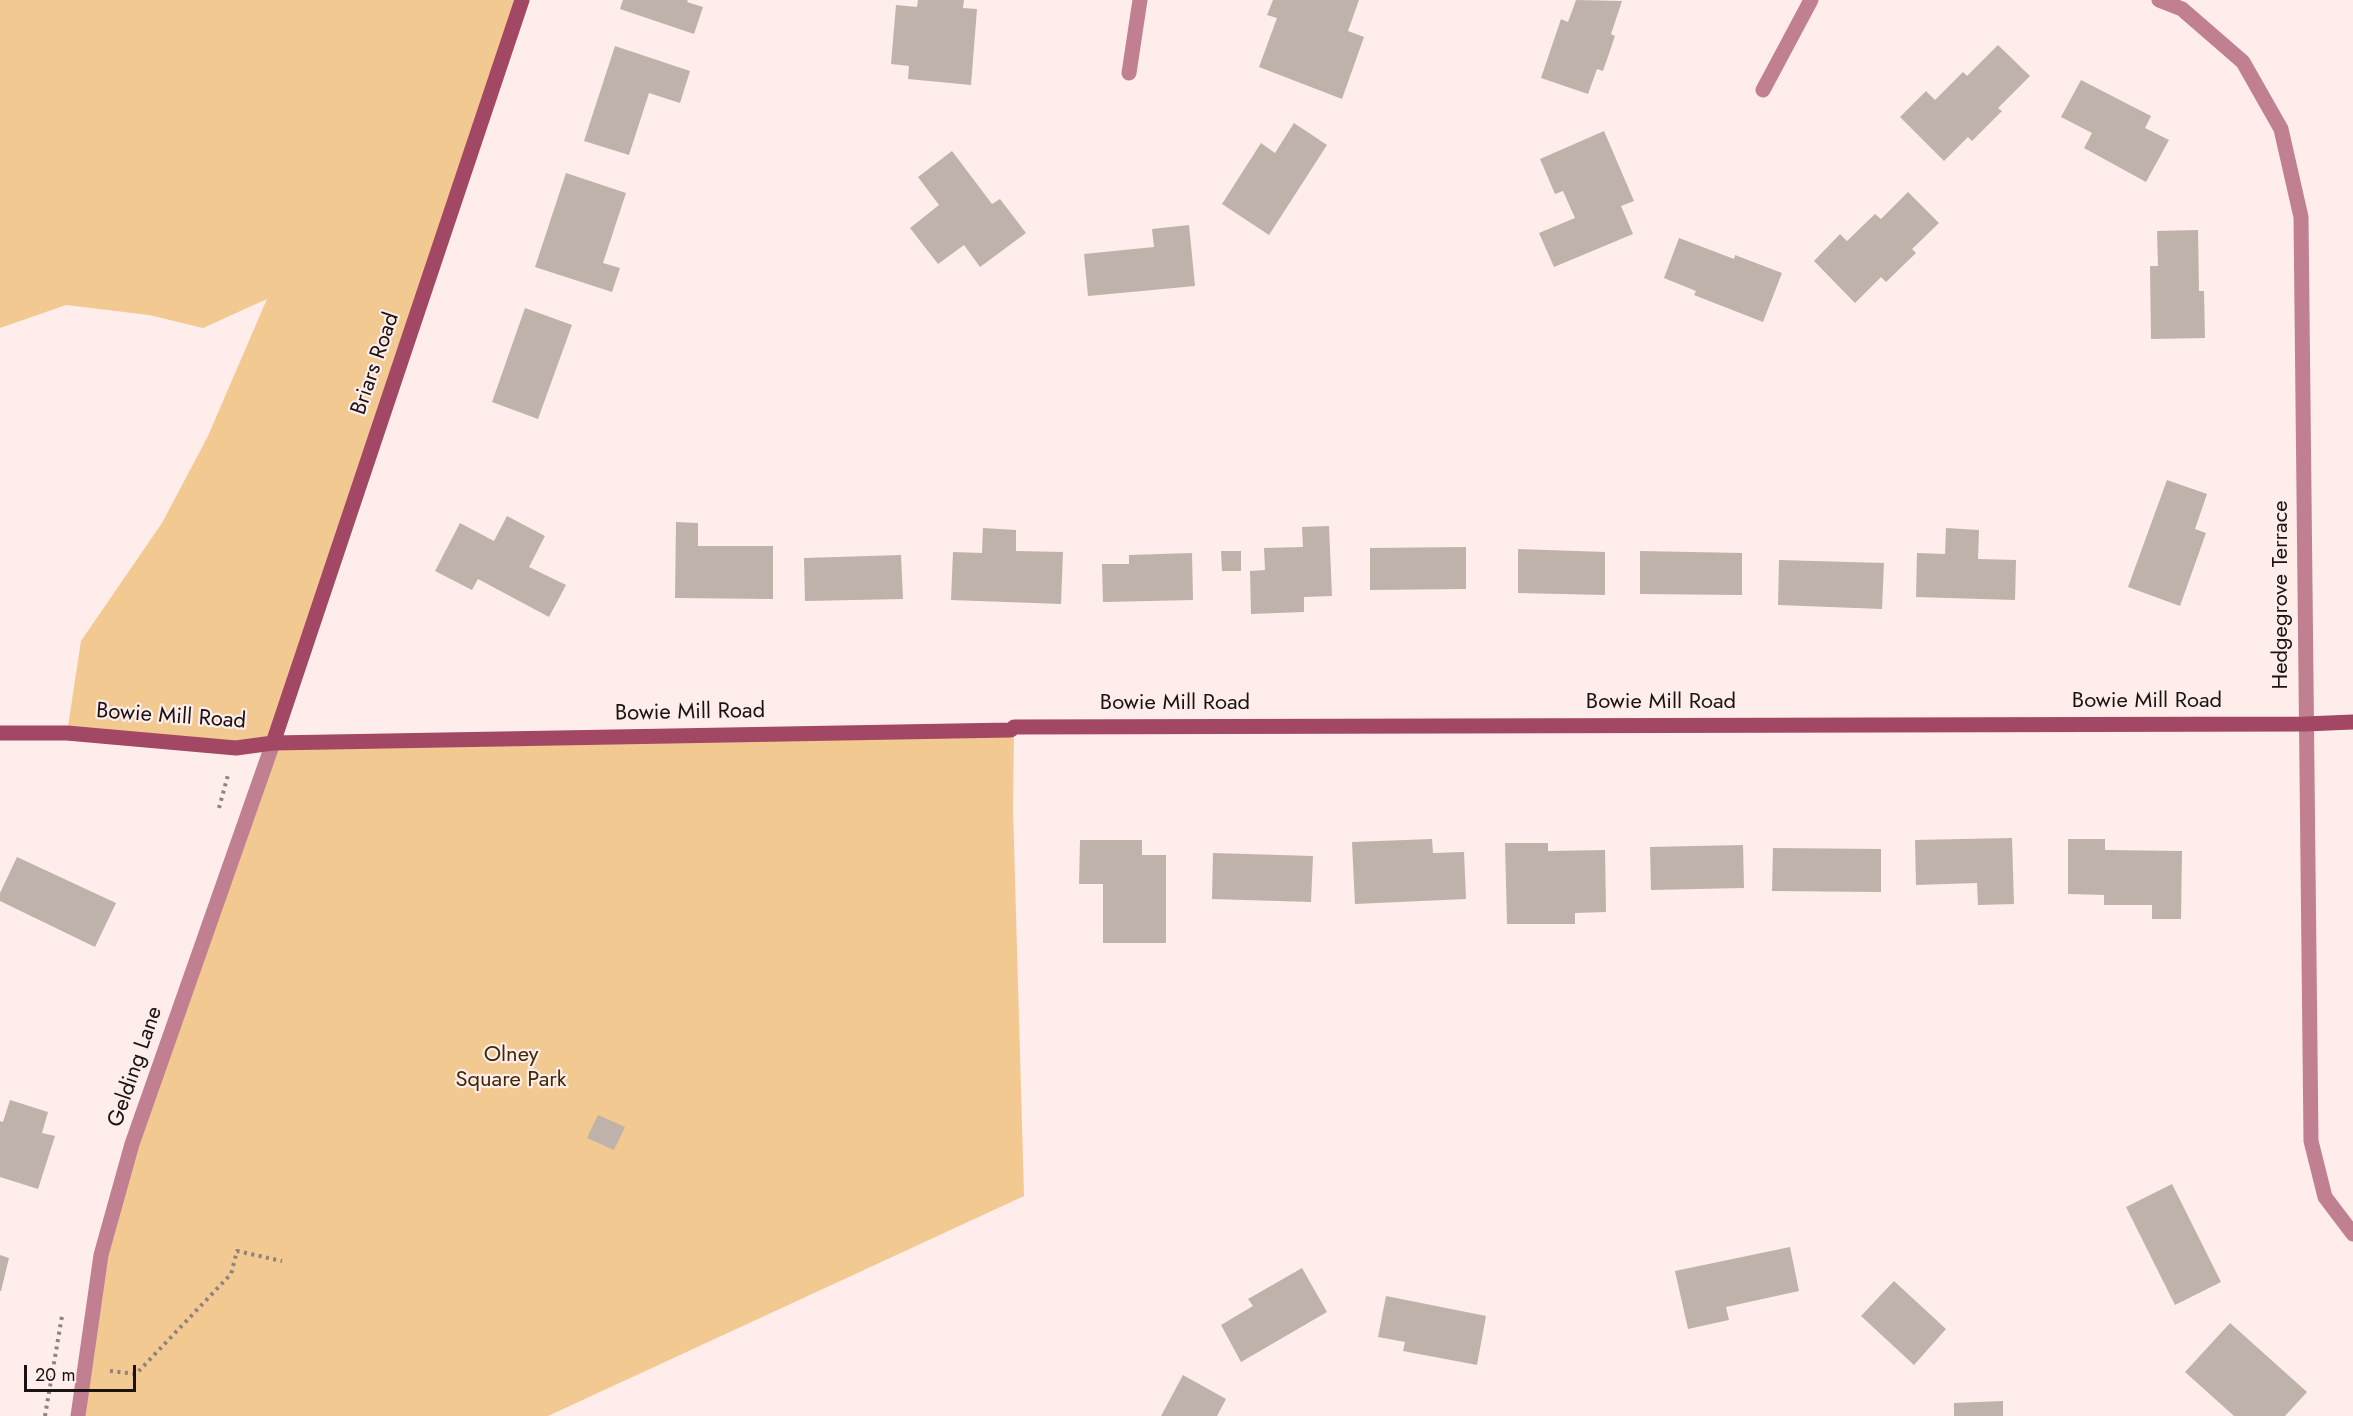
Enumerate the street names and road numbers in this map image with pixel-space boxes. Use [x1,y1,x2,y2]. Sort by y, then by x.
street label: Briars Road [346,309,406,419]
street label: Hedgegrove Terrace [2269,500,2295,690]
street label: Bowie Mill Road [2072,689,2222,715]
street label: Bowie Mill Road [1586,690,1736,716]
street label: Bowie Mill Road [1100,691,1250,717]
street label: Bowie Mill Road [615,698,765,728]
street label: Bowie Mill Road [95,699,247,735]
street label: Gelding Lane [103,1003,169,1131]

